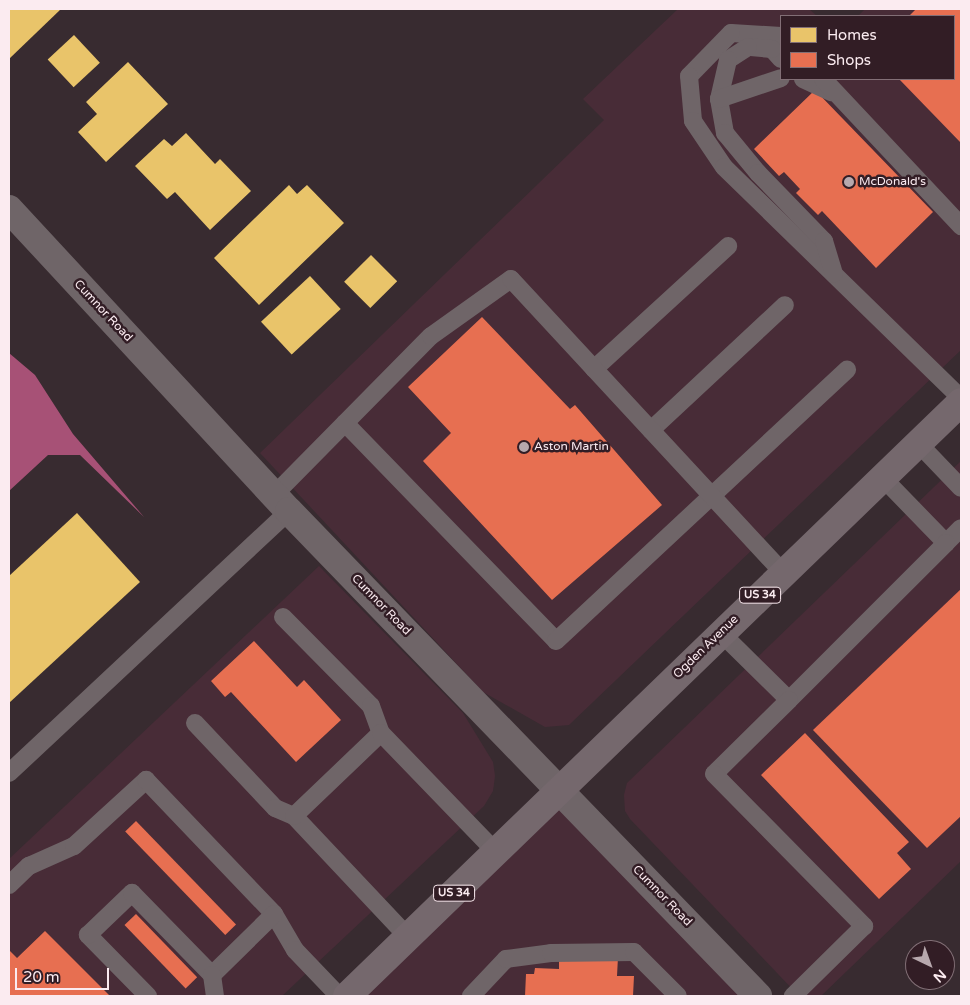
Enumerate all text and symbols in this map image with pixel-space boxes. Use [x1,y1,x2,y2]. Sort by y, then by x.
legend [780,15,955,80]
text: Homes [827,26,877,44]
text: Shops [827,51,871,69]
place label: McDonald's [859,175,926,189]
marker: McDonald's [843,176,855,188]
street label: Cumnor Road [71,277,135,345]
place label: Aston Martin [534,440,609,454]
marker: Aston Martin [518,441,530,453]
street label: Cumnor Road [348,572,414,638]
road number: US 34 [739,586,781,604]
street label: Ogden Avenue [670,612,742,682]
street label: Cumnor Road [629,863,695,929]
road number: US 34 [433,884,475,901]
north arrow [905,940,955,990]
scale bar [18,958,111,990]
text: N [930,966,950,986]
text: 20 m [23,968,60,986]

